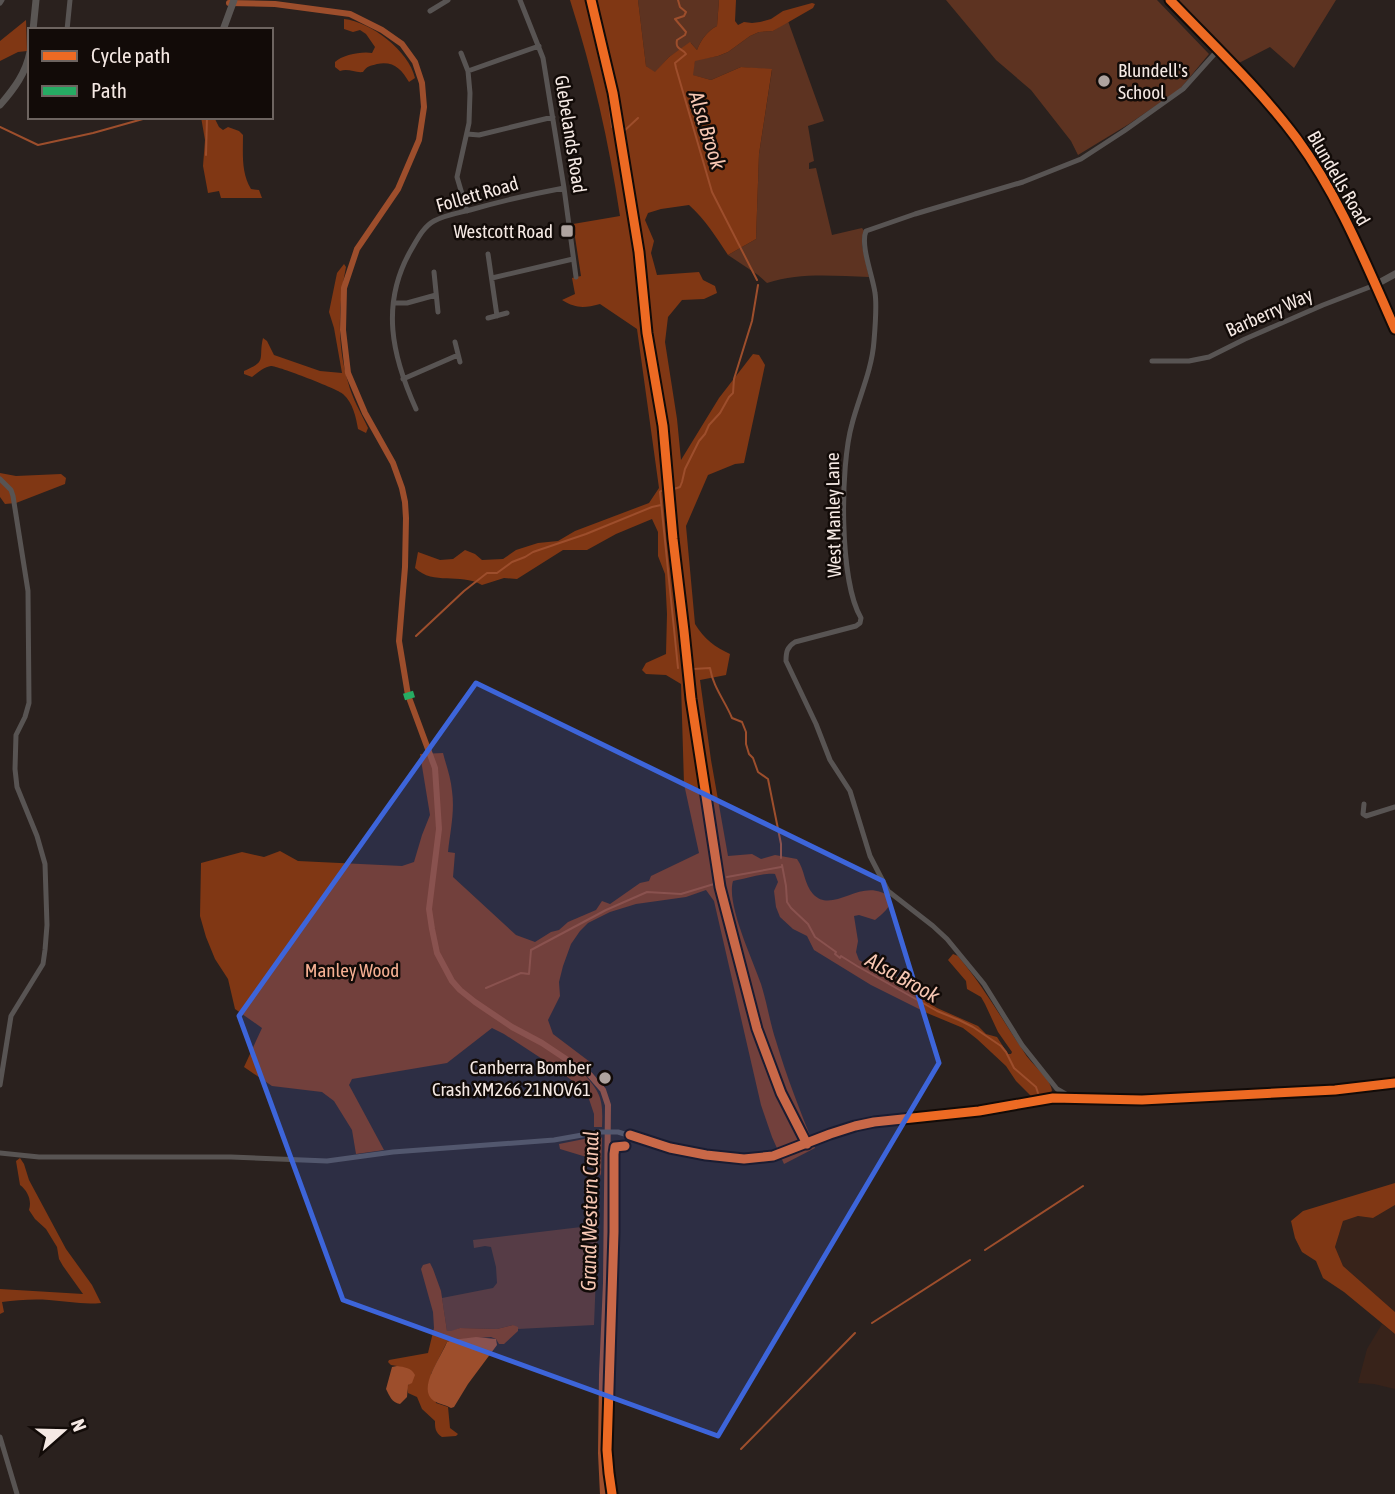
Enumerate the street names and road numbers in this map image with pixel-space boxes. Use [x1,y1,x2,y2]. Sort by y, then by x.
street label: Glebelands Road [551,74,591,194]
street label: Blundells Road [1303,127,1375,229]
street label: Follett Road [433,172,521,216]
street label: Barberry Way [1222,283,1316,341]
street label: West Manley Lane [821,452,845,578]

